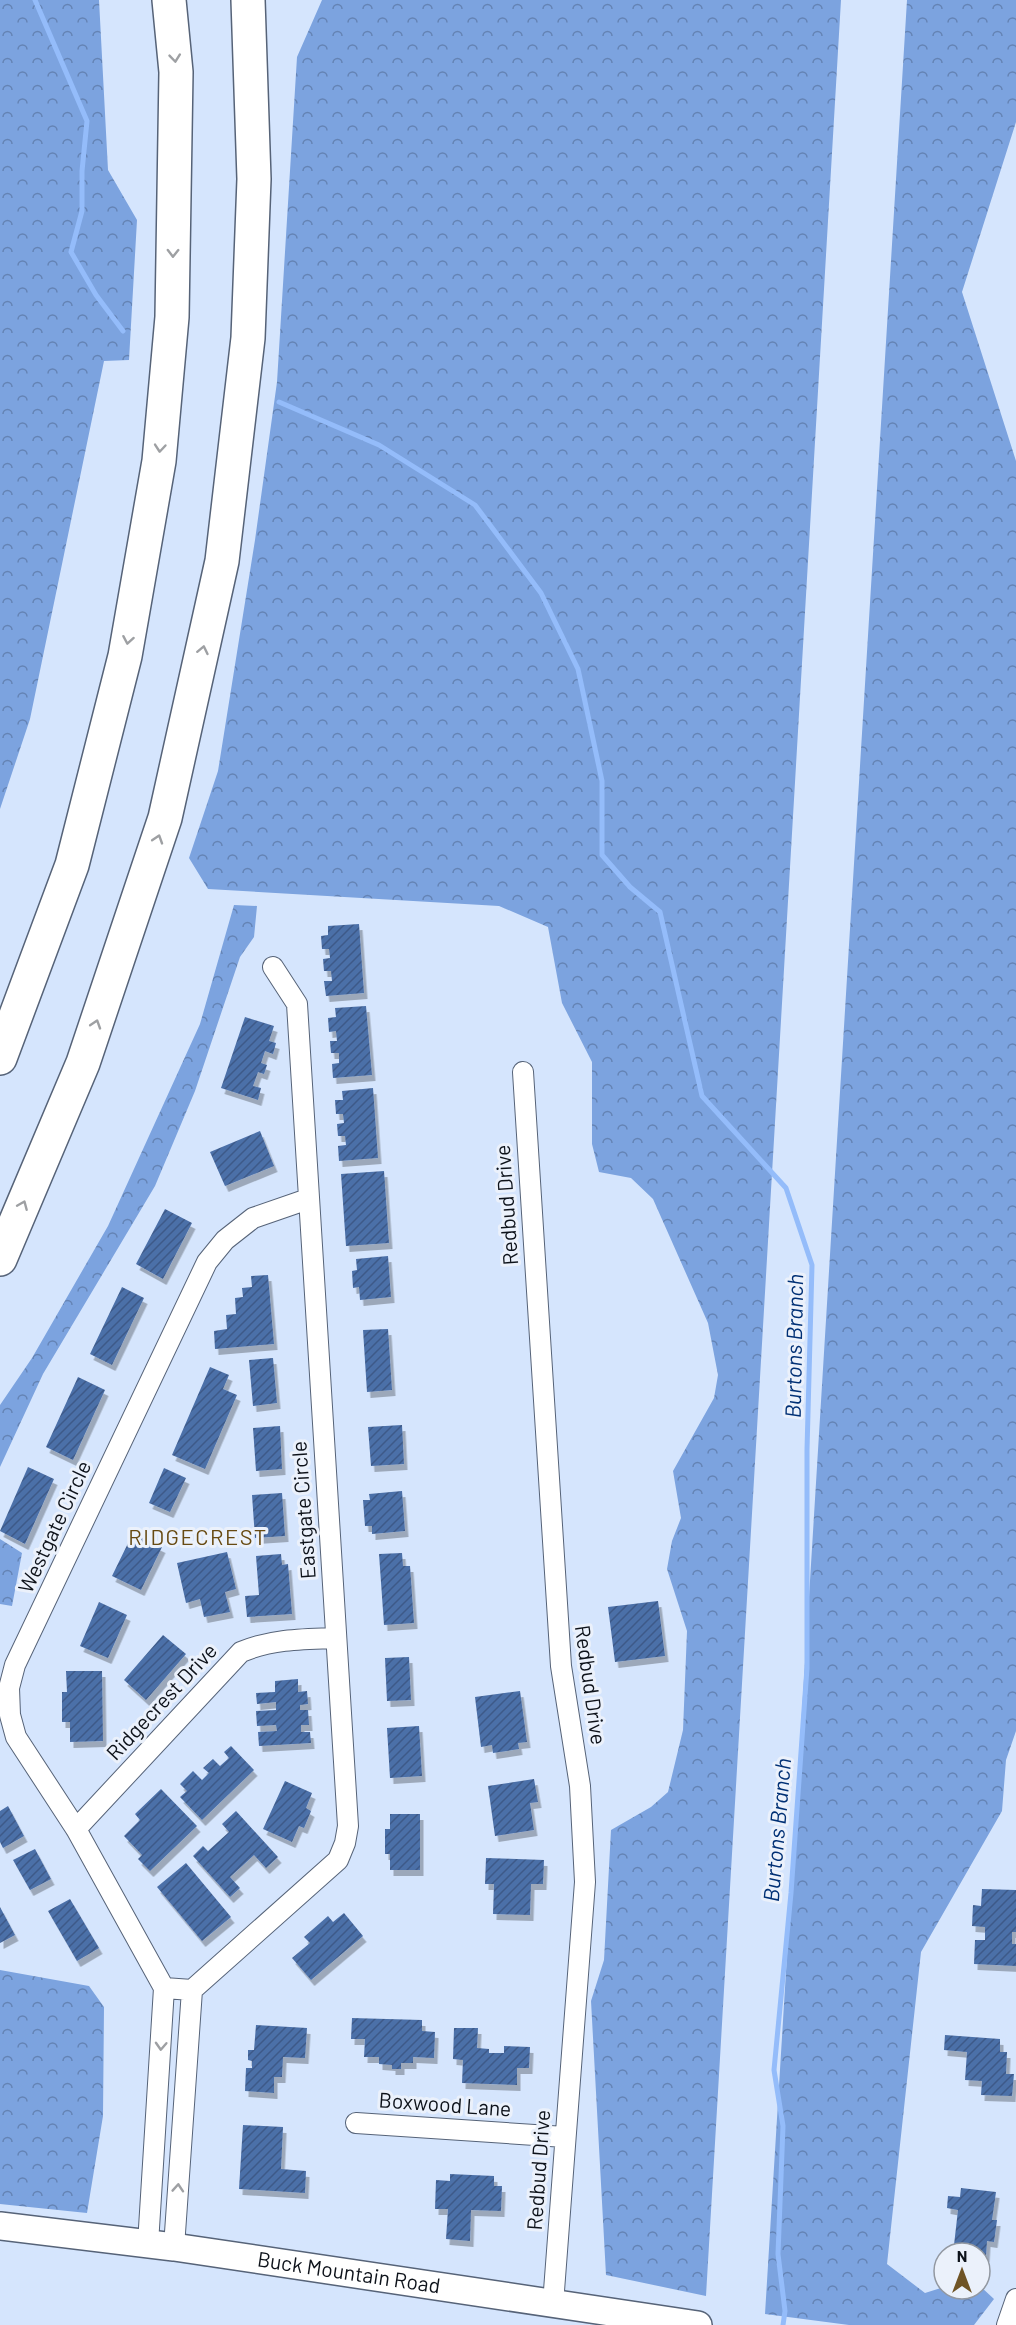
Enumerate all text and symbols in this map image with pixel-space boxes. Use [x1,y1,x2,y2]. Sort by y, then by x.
one-way arrow [168,54,181,63]
one-way arrow [167,249,179,258]
one-way arrow [154,443,167,452]
one-way arrow [122,635,135,645]
one-way arrow [195,645,208,655]
one-way arrow [151,835,163,845]
one-way arrow [89,1019,102,1030]
street label: Redbud Drive [489,1144,522,1266]
one-way arrow [16,1200,28,1211]
water label: Burtons Branch [779,1274,807,1418]
street label: Eastgate Circle [285,1440,320,1580]
street label: Westgate Circle [12,1456,95,1597]
district label: RIDGECREST [128,1523,268,1549]
street label: Redbud Drive [571,1623,612,1746]
street label: Ridgecrest Drive [101,1637,221,1764]
water label: Burtons Branch [757,1757,795,1903]
one-way arrow [154,2042,167,2051]
street label: Boxwood Lane [378,2086,512,2121]
street label: Redbud Drive [521,2109,554,2231]
one-way arrow [172,2184,185,2193]
north arrow [932,2241,992,2301]
street label: Buck Mountain Road [256,2246,442,2297]
text: N [957,2246,967,2265]

